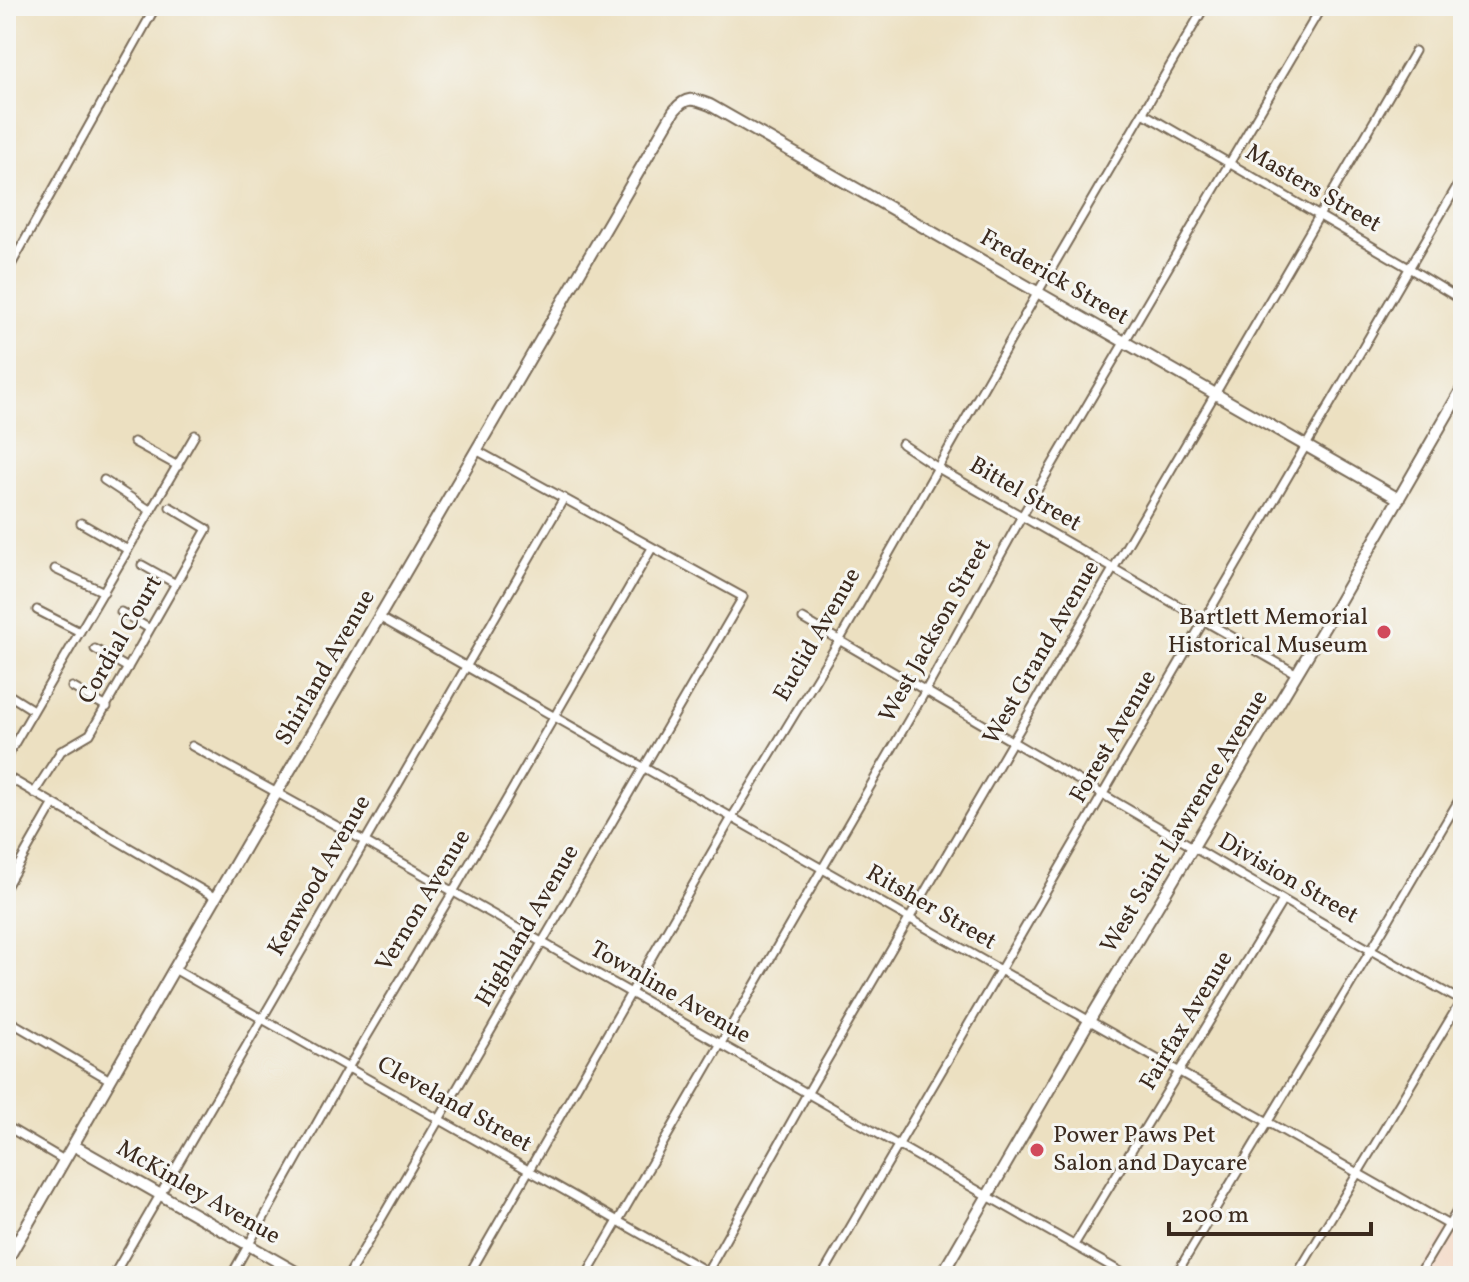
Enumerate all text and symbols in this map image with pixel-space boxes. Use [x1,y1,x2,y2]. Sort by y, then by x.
street label: Masters Street [1239,136,1387,242]
street label: Frederick Street [973,221,1135,335]
street label: Bittel Street [962,449,1088,541]
street label: West Jackson Street [871,533,1001,729]
street label: West Grand Avenue [975,555,1109,751]
street label: Euclid Avenue [766,562,870,708]
street label: Cordial Court [70,569,172,711]
street label: Shirland Avenue [267,584,385,752]
place label: Bartlett Memorial Historical Museum [1168,601,1368,663]
marker: Bartlett Memorial Historical Museum [1375,623,1393,641]
street label: Forest Avenue [1062,664,1166,810]
street label: West Saint Lawrence Avenue [1093,684,1277,960]
street label: Kenwood Avenue [260,789,380,963]
street label: Vernon Avenue [368,824,480,978]
street label: Division Street [1212,825,1364,933]
street label: Highland Avenue [468,839,588,1013]
street label: Ritsher Street [859,857,1003,959]
street label: Townline Avenue [583,933,757,1053]
street label: Fairfax Avenue [1132,945,1242,1097]
street label: Cleveland Street [370,1048,538,1162]
place label: Power Paws Pet Salon and Daycare [1053,1119,1248,1181]
street label: McKinley Avenue [110,1132,286,1254]
marker: Power Paws Pet Salon and Daycare [1028,1141,1046,1159]
scale bar [1169,1186,1371,1236]
text: 200 m [1181,1199,1249,1233]

